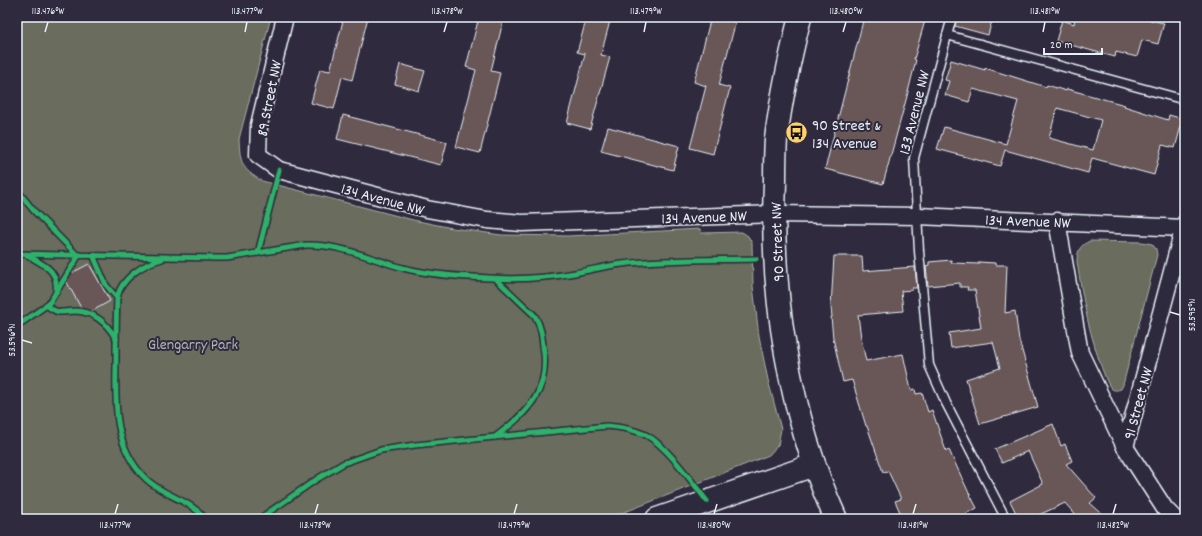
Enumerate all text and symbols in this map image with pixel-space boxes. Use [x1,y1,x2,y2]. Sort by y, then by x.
text: 113.476°W [32,5,64,19]
text: 113.477°W [231,5,263,19]
text: 113.478°W [431,5,463,19]
text: 113.479°W [630,5,662,19]
text: 113.480°W [829,5,863,19]
text: 113.481°W [1030,5,1060,19]
scale bar [1044,30,1102,56]
text: 20 m [1050,37,1073,54]
street label: 89 Street NW [252,58,289,138]
street label: 133 Avenue NW [894,67,937,157]
place label: 90 Street & 134 Avenue [812,115,881,156]
bus stop icon: 90 Street & 134 Avenue [784,120,810,146]
street label: 134 Avenue NW [338,178,427,223]
street label: 90 Street NW [766,201,791,282]
street label: 134 Avenue NW [661,205,748,231]
street label: 134 Avenue NW [985,210,1072,236]
text: 53.595°N [1186,299,1200,331]
text: 53.596°N [6,323,20,357]
park label: Glengarry Park [148,334,238,357]
street label: 91 Street NW [1119,364,1160,442]
text: 113.477°W [99,519,131,533]
text: 113.478°W [299,519,331,533]
text: 113.479°W [498,519,530,533]
text: 113.480°W [697,519,731,533]
text: 113.481°W [898,519,928,533]
text: 113.482°W [1097,519,1129,533]

